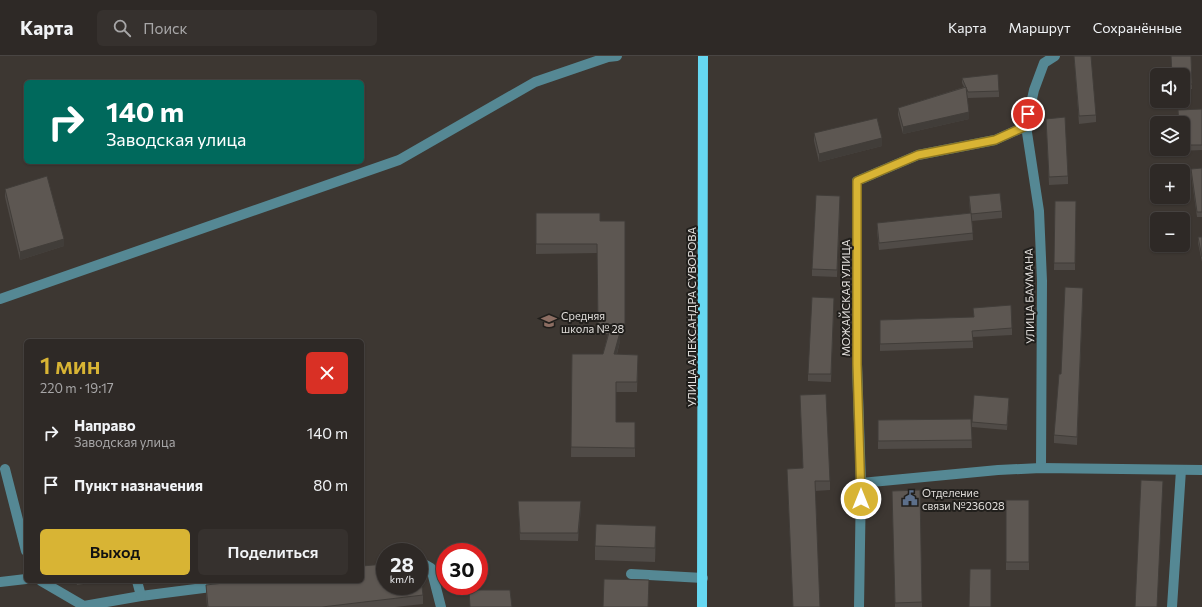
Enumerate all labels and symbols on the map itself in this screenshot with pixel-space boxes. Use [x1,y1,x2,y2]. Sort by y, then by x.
pin [1011,97,1045,131]
street label: УЛИЦА АЛЕКСАНДРА СУВОРОВА [685,227,698,407]
street label: МОЖАЙСКАЯ УЛИЦА [838,239,852,357]
street label: УЛИЦА БАУМАНА [1022,248,1036,344]
place label: Средняя школа № 28 [561,309,624,335]
school or university icon: Средняя школа № 28 [540,312,558,330]
position arrow [840,478,882,520]
place label: Отделение связи №236028 [922,486,1005,512]
public building icon: Отделение связи №236028 [901,489,919,507]
speed limit sign: 30 [436,543,488,595]

